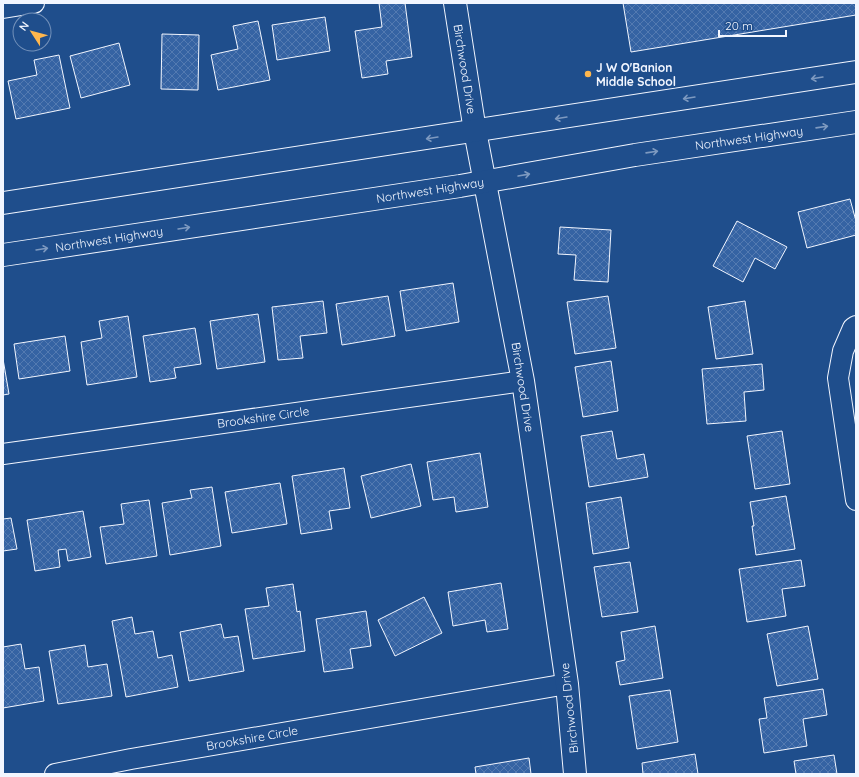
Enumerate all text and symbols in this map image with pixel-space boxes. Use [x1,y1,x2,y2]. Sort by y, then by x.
north arrow [12,12,52,52]
scale bar [719,12,786,38]
text: 20 m [725,18,753,33]
text: N [16,19,32,34]
street label: Birchwood Drive [450,23,480,115]
place label: J W O'Banion Middle School [596,60,676,89]
marker: J W O'Banion Middle School [583,69,593,79]
one-way arrow [811,74,824,82]
one-way arrow [683,94,696,102]
one-way arrow [555,114,568,122]
street label: Northwest Highway [694,123,804,153]
one-way arrow [815,123,828,131]
one-way arrow [426,134,439,142]
one-way arrow [645,148,658,156]
one-way arrow [517,171,530,179]
street label: Northwest Highway [375,174,485,206]
street label: Northwest Highway [54,223,164,255]
one-way arrow [177,224,190,232]
one-way arrow [35,245,48,253]
street label: Birchwood Drive [508,341,538,433]
street label: Brookshire Circle [216,403,310,431]
street label: Birchwood Drive [557,662,581,754]
street label: Brookshire Circle [205,723,299,753]

